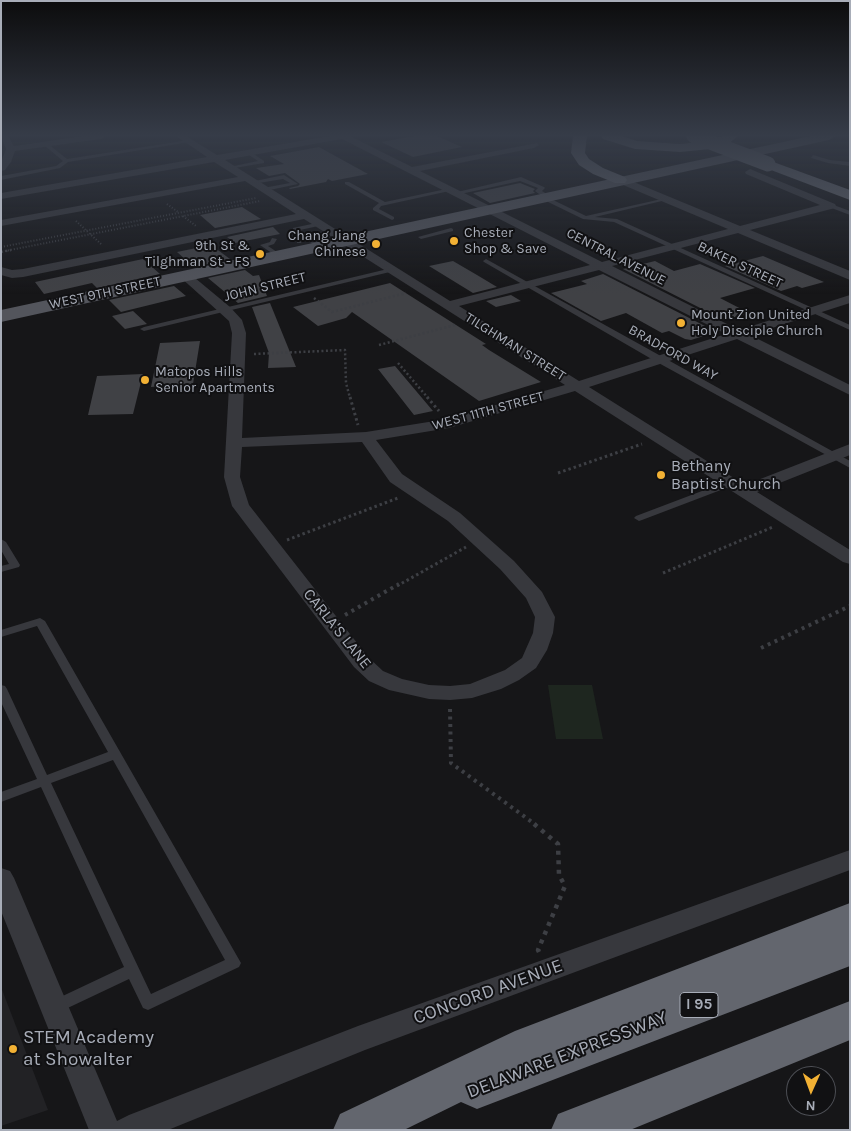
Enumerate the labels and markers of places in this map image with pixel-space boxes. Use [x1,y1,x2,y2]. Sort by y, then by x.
place label: Chester Shop & Save [464,225,547,258]
place label: Chang Jiang Chinese [288,228,366,260]
marker: Chester Shop & Save [448,235,460,247]
place label: 9th St & Tilghman St - FS [145,238,250,270]
marker: Chang Jiang Chinese [370,238,382,250]
marker: 9th St & Tilghman St - FS [254,248,266,260]
place label: Mount Zion United Holy Disciple Church [691,307,823,340]
marker: Mount Zion United Holy Disciple Church [675,317,687,329]
place label: Matopos Hills Senior Apartments [155,364,275,397]
marker: Matopos Hills Senior Apartments [139,374,151,386]
place label: Bethany Baptist Church [671,456,781,494]
marker: Bethany Baptist Church [655,469,667,481]
place label: STEM Academy at Showalter [23,1027,154,1071]
marker: STEM Academy at Showalter [7,1043,19,1055]

